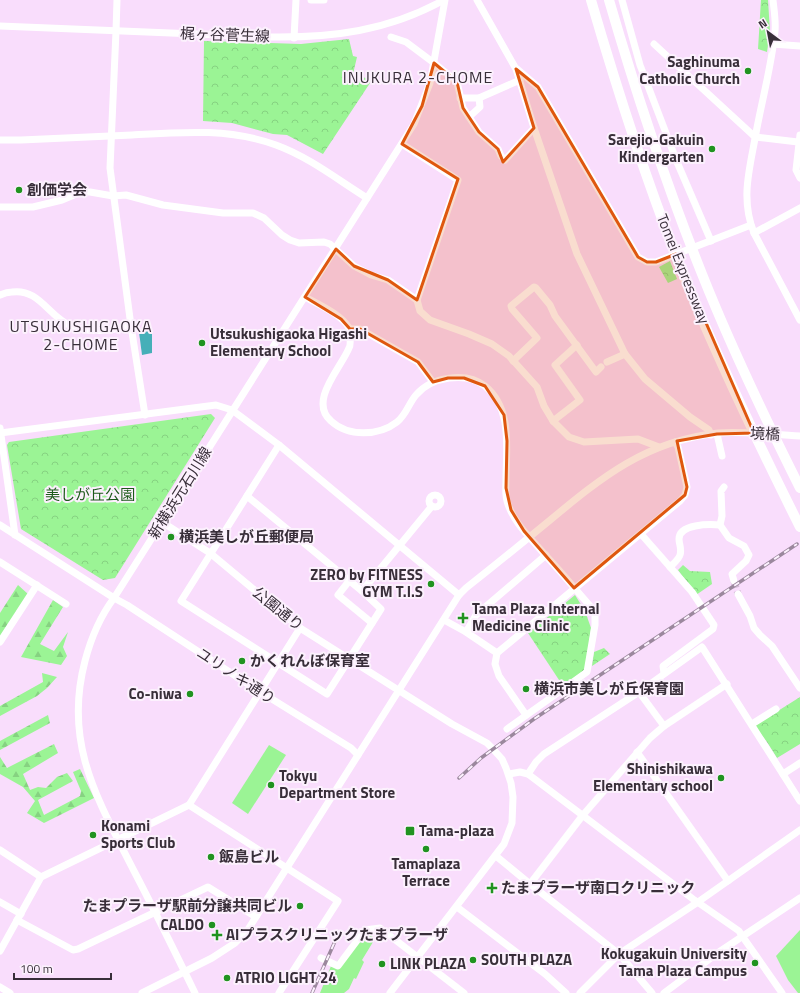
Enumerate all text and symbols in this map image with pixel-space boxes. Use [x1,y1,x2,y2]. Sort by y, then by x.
north arrow [748,12,788,52]
text: N [755,15,770,32]
street label: 梶ヶ谷菅生線 [180,21,270,48]
place label: Saghinuma Catholic Church [639,50,740,90]
district label: INUKURA 2-CHOME [343,65,493,89]
marker: Saghinuma Catholic Church [743,66,753,76]
place label: Sarejio-Gakuin Kindergarten [608,128,704,168]
marker: Sarejio-Gakuin Kindergarten [707,144,717,154]
place label: 創価学会 [27,178,87,201]
marker: 創価学会 [14,185,24,195]
street label: Tomei Expressway [651,210,716,327]
district label: UTSUKUSHIGAOKA 2-CHOME [10,314,152,356]
place label: Utsukushigaoka Higashi Elementary School [210,322,367,362]
marker: Utsukushigaoka Higashi Elementary School [197,338,207,348]
street label: 境橋 [749,421,781,446]
street label: 新横浜元石川線 [142,442,217,543]
park label: 美しが丘公園 [45,483,135,506]
place label: 横浜美しが丘郵便局 [179,525,314,548]
marker: 横浜美しが丘郵便局 [166,532,176,542]
place label: ZERO by FITNESS GYM T.I.S [310,563,423,603]
marker: ZERO by FITNESS GYM T.I.S [426,579,436,589]
street label: 公園通り [248,581,309,636]
place label: Tama Plaza Internal Medicine Clinic [472,597,600,637]
marker: Tama Plaza Internal Medicine Clinic [457,612,469,624]
street label: ユリノキ通り [192,641,280,710]
place label: かくれんぼ保育室 [250,649,370,672]
marker: かくれんぼ保育室 [237,656,247,666]
place label: 横浜市美しが丘保育園 [534,677,684,700]
place label: Co-niwa [128,682,182,705]
marker: 横浜市美しが丘保育園 [521,684,531,694]
marker: Co-niwa [185,689,195,699]
place label: Shinishikawa Elementary school [593,757,713,797]
place label: Tokyu Department Store [279,764,395,804]
marker: Shinishikawa Elementary school [716,773,726,783]
marker: Tokyu Department Store [266,780,276,790]
place label: Konami Sports Club [101,814,175,854]
place label: Tama-plaza [419,819,495,842]
marker: Tama-plaza [404,825,416,837]
marker: Konami Sports Club [88,830,98,840]
marker: Tamaplaza Terrace [421,844,431,854]
place label: 飯島ビル [219,845,279,868]
marker: 飯島ビル [206,852,216,862]
place label: Tamaplaza Terrace [391,852,461,892]
place label: たまプラーザ南口クリニック [501,876,695,899]
marker: たまプラーザ南口クリニック [486,882,498,894]
place label: たまプラーザ駅前分譲共同ビル [83,894,292,917]
marker: たまプラーザ駅前分譲共同ビル [295,901,305,911]
place label: CALDO [160,913,204,936]
marker: CALDO [207,920,217,930]
place label: AIプラスクリニックたまプラーザ [226,923,448,946]
marker: AIプラスクリニックたまプラーザ [211,929,223,941]
place label: Kokugakuin University Tama Plaza Campus [601,942,747,982]
place label: SOUTH PLAZA [481,948,572,971]
place label: LINK PLAZA [390,952,466,975]
scale bar [14,955,111,981]
marker: SOUTH PLAZA [468,955,478,965]
marker: Kokugakuin University Tama Plaza Campus [750,958,760,968]
text: 100 m [20,959,53,978]
marker: LINK PLAZA [377,959,387,969]
place label: ATRIO LIGHT 24 [235,966,337,989]
marker: ATRIO LIGHT 24 [222,973,232,983]

